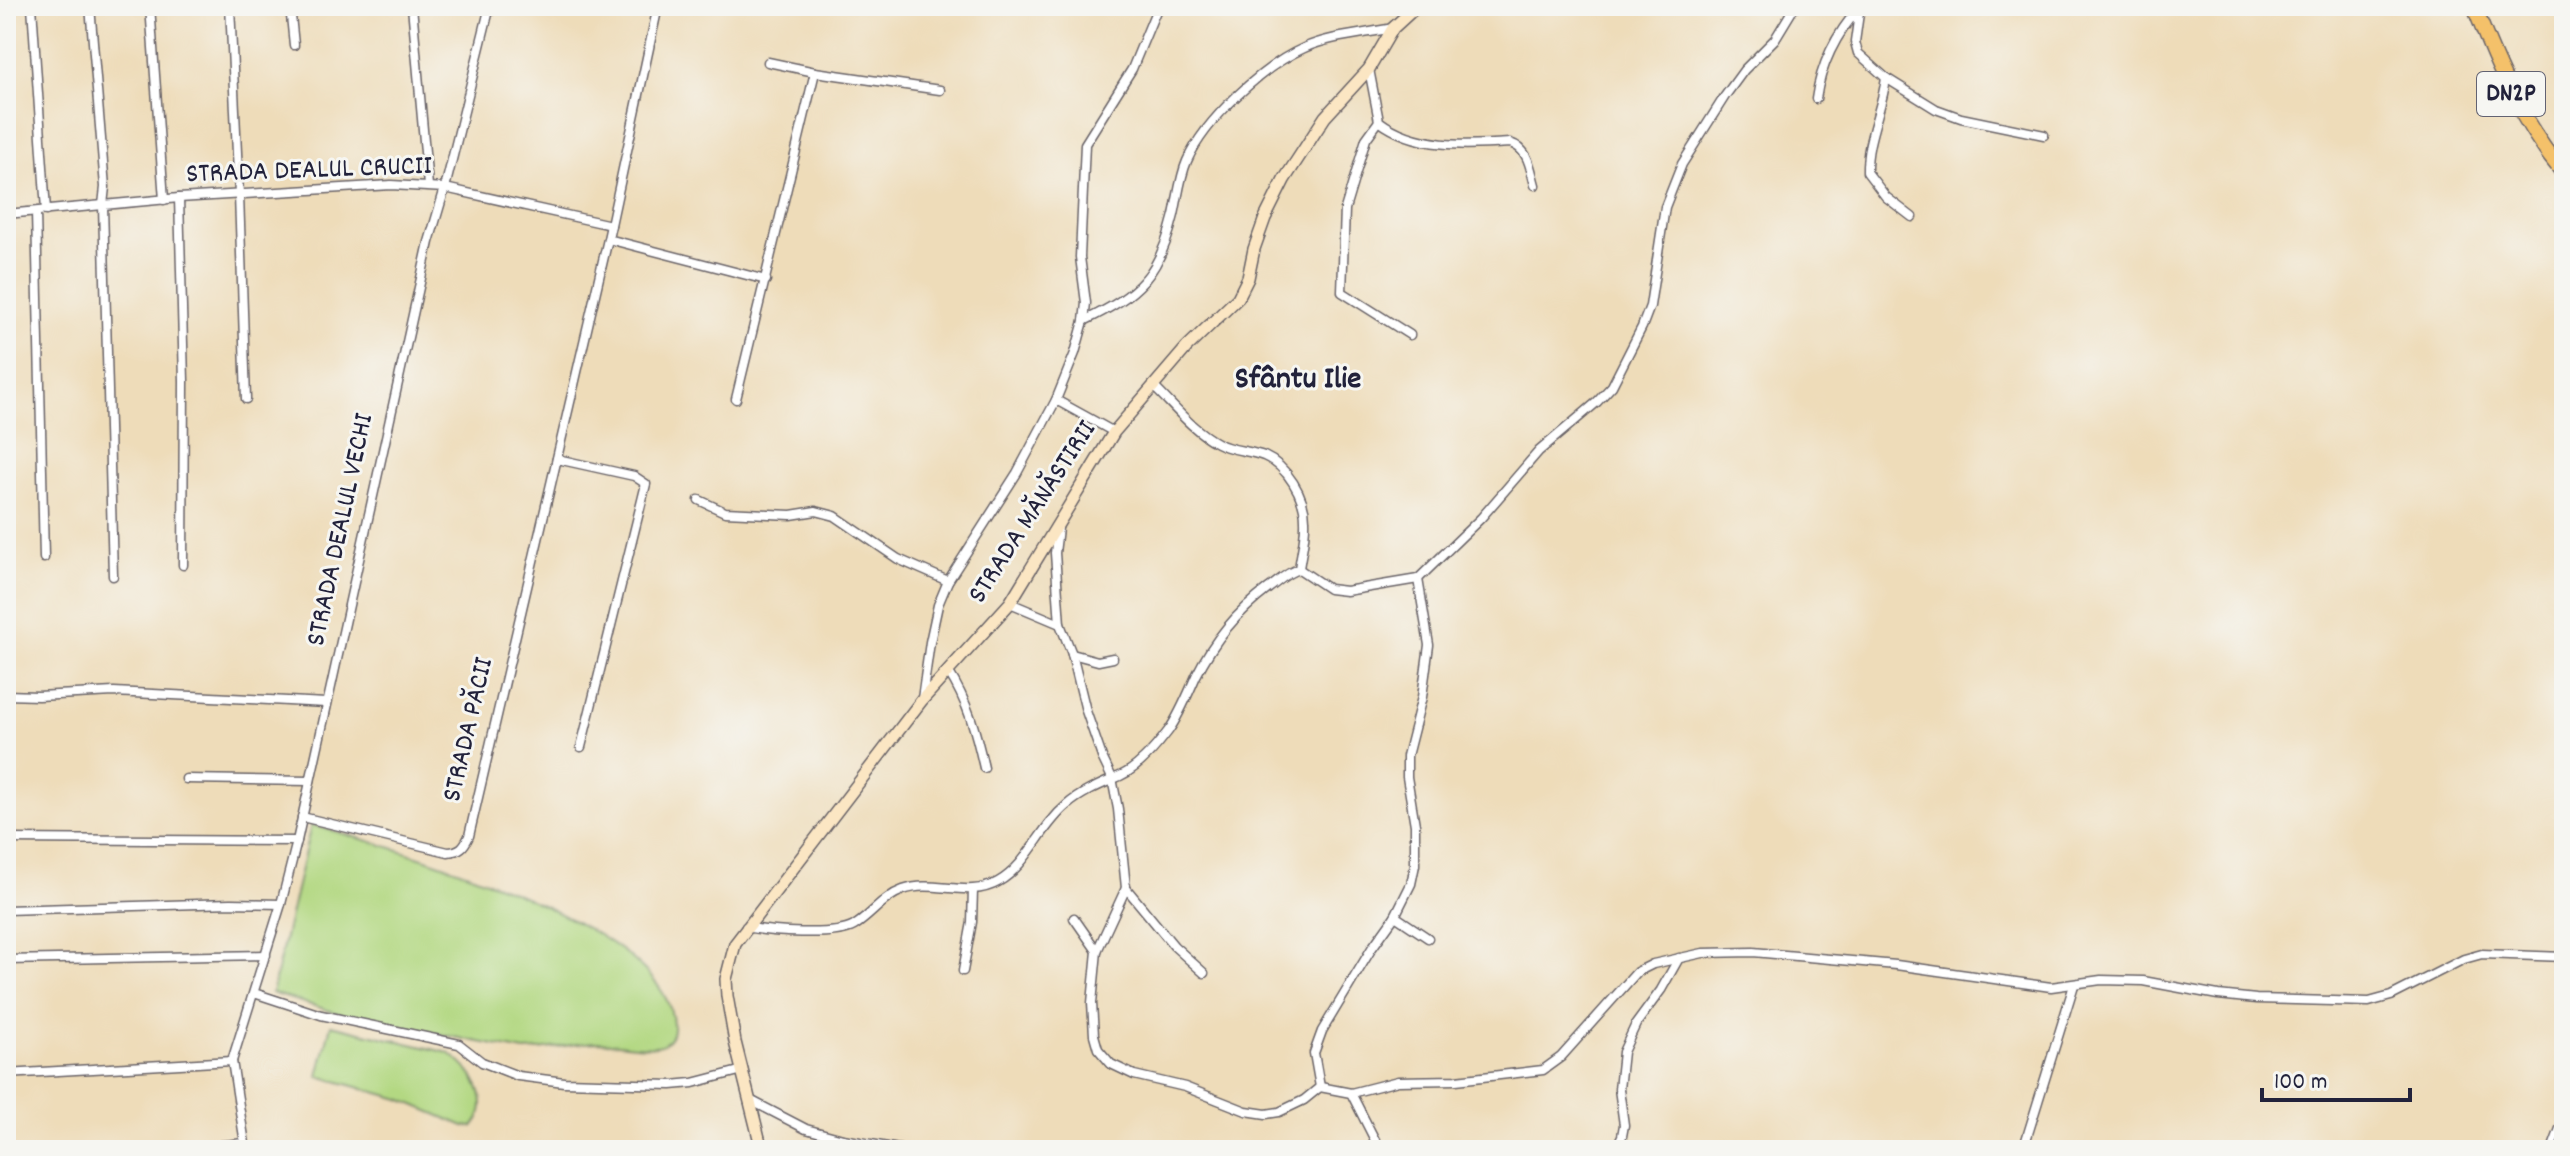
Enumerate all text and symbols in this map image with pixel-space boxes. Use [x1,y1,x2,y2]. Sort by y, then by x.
road number: DN2P [2477,72,2545,116]
street label: STRADA DEALUL CRUCII [185,148,433,196]
district label: Sfântu Ilie [1235,358,1361,404]
street label: STRADA DEALUL VECHI [298,410,386,650]
street label: STRADA MĂNĂSTIRII [960,413,1108,612]
street label: STRADA PĂCII [434,654,506,806]
scale bar [2262,1052,2410,1102]
text: 100 m [2274,1066,2327,1100]

